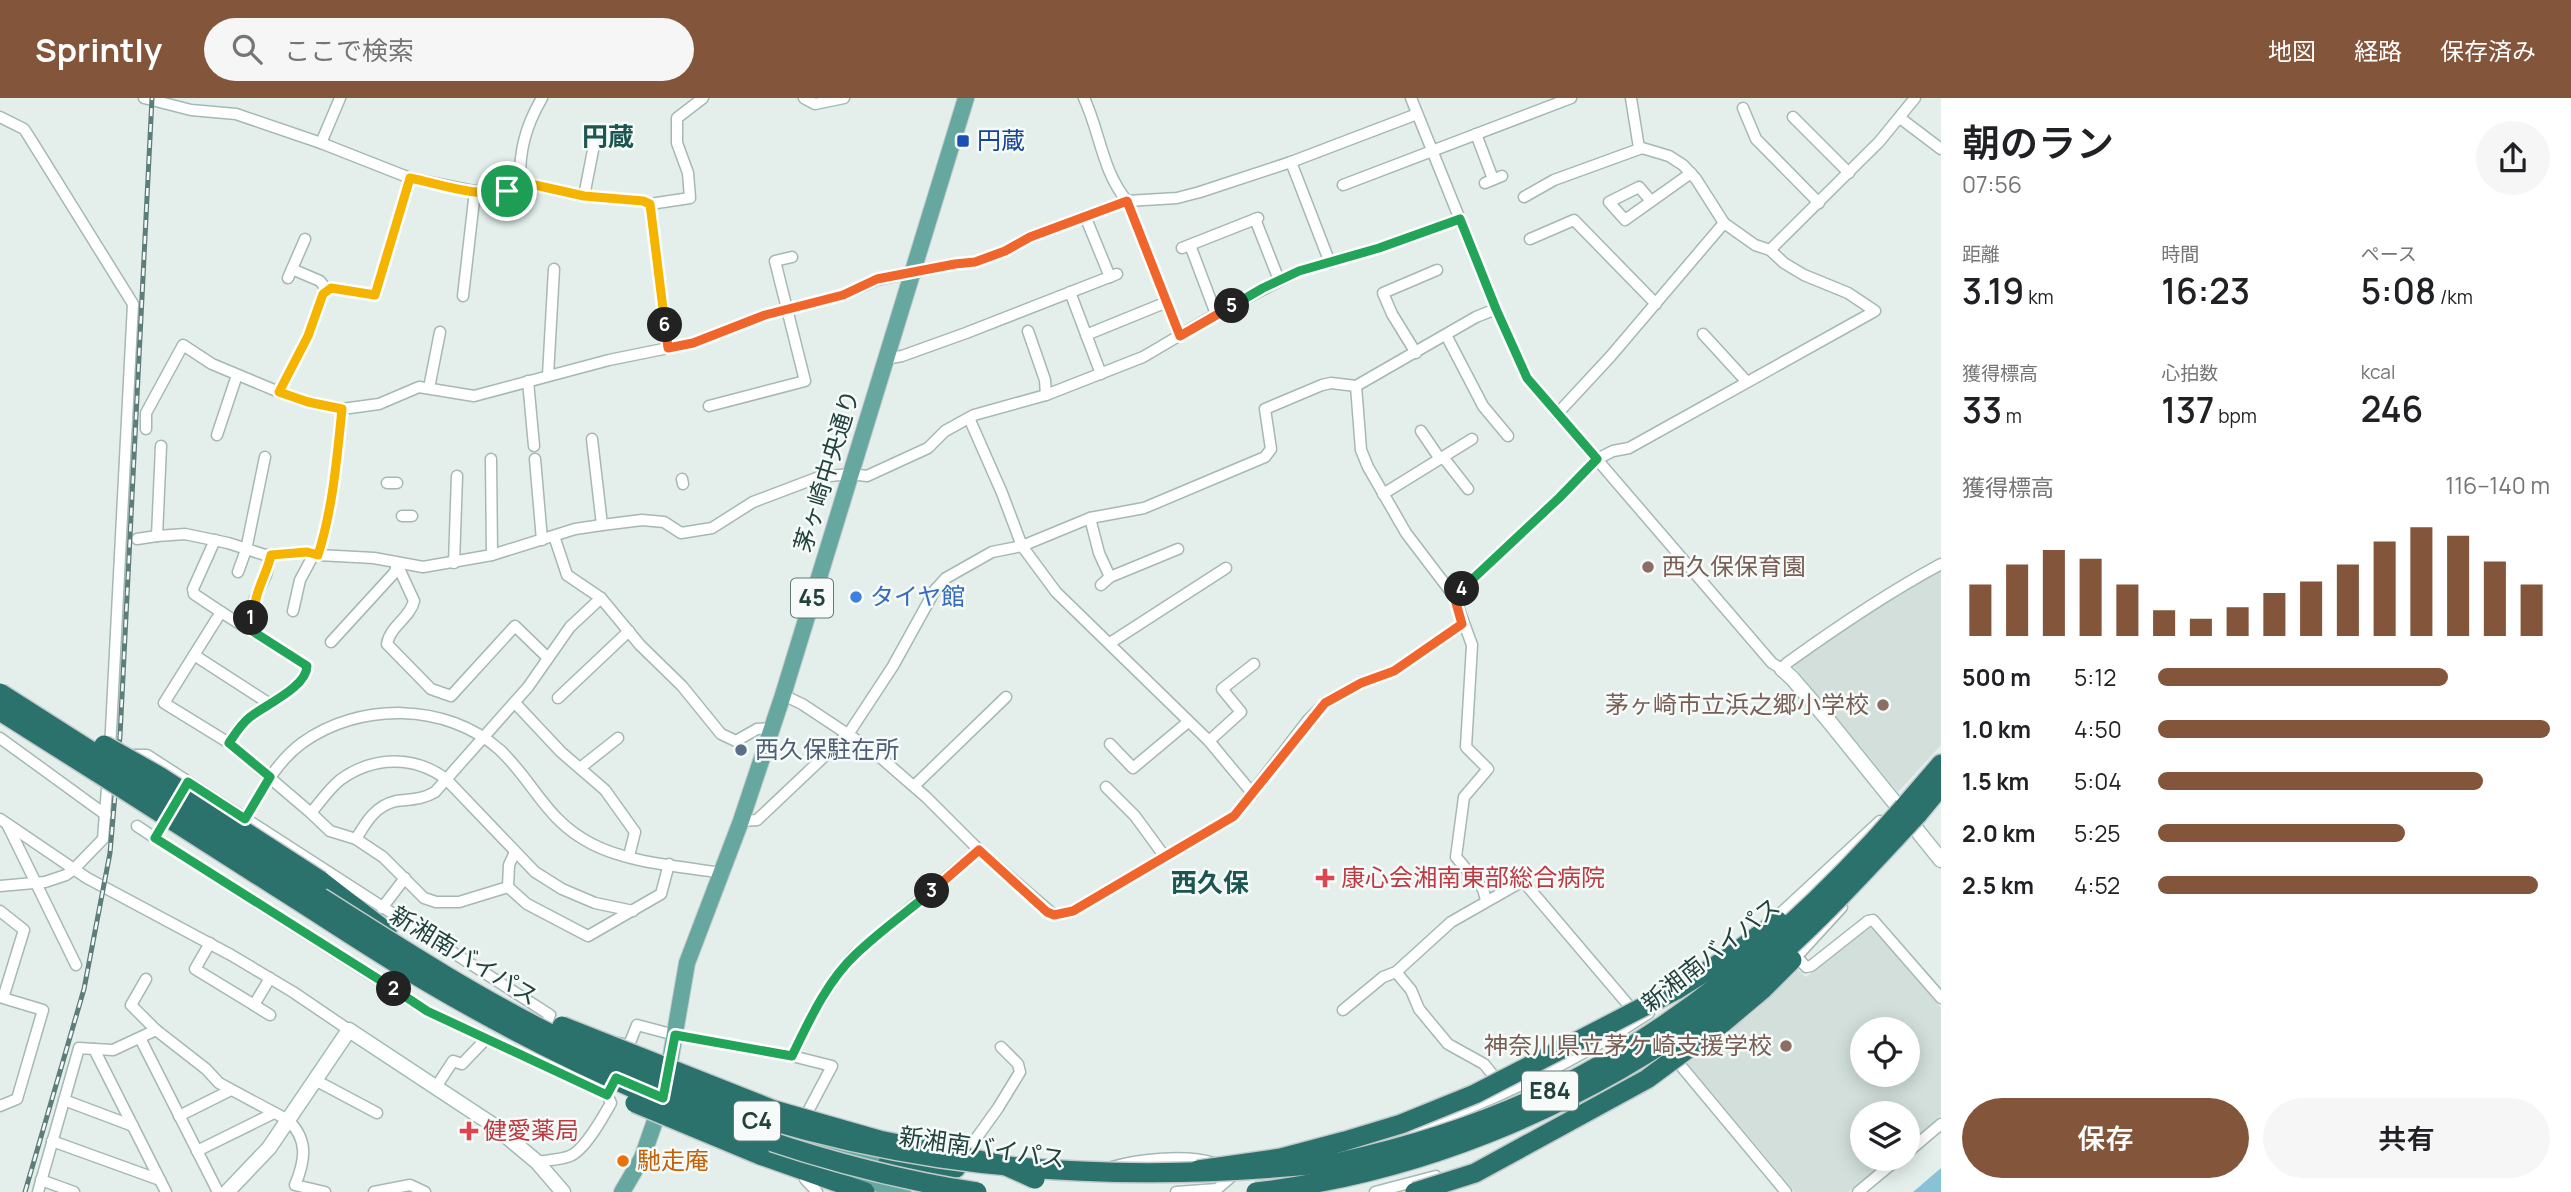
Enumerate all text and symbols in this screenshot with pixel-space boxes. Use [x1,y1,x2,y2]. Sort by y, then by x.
search box [204,18,694,81]
text: Sprintly [35,27,162,72]
icon: search [228,30,266,68]
text: ここで検索 [284,32,414,68]
text: 地図 [2268,34,2316,67]
text: 経路 [2354,34,2402,67]
text: 保存済み [2440,34,2536,67]
text: 朝のラン [1962,116,2114,168]
district label: 円蔵 [582,118,634,154]
button: share [2476,121,2550,195]
place label: 円蔵 [977,123,1025,156]
marker: 円蔵 [955,133,971,149]
pin [477,161,537,221]
text: 07:56 [1962,168,2022,200]
icon: arrive [488,172,526,210]
text: 距離 [1962,241,2000,267]
text: 時間 [2161,241,2199,267]
text: ペース [2361,241,2417,267]
text: 3.19 [1962,267,2024,315]
text: 16:23 [2161,267,2250,315]
text: 5:08 [2361,267,2436,315]
text: km [2024,284,2054,310]
text: /km [2436,284,2473,310]
pin: 5 [1214,288,1250,324]
text: 5 [1226,292,1237,318]
pin: 6 [648,308,682,342]
text: 6 [659,311,670,337]
text: kcal [2361,359,2395,385]
text: 獲得標高 [1962,360,2038,386]
text: 心拍数 [2161,360,2218,386]
street label: 茅ヶ崎中央通り [785,385,866,556]
text: 246 [2361,385,2423,433]
text: 33 [1962,386,2002,434]
text: 137 [2161,386,2214,434]
text: m [2002,403,2022,429]
text: bpm [2214,403,2257,429]
text: 116–140 m [2445,469,2550,501]
text: 獲得標高 [1962,471,2054,503]
place label: 西久保保育園 [1662,549,1806,582]
marker: 西久保保育園 [1640,559,1656,575]
pin: 4 [1444,572,1480,606]
text: 4 [1456,575,1467,601]
road number: 45 [791,578,833,618]
place label: タイヤ館 [870,579,965,612]
marker: タイヤ館 [848,589,864,605]
pin: 1 [233,601,268,636]
text: 1 [246,604,255,630]
text: 500 m [1962,661,2031,693]
text: 5:12 [2074,661,2116,693]
place label: 茅ヶ崎市立浜之郷小学校 [1605,687,1869,720]
marker: 茅ヶ崎市立浜之郷小学校 [1875,697,1891,713]
text: 1.0 km [1962,713,2031,745]
text: 4:50 [2074,713,2122,745]
place label: 西久保駐在所 [755,732,899,765]
marker: 西久保駐在所 [733,742,749,758]
text: 1.5 km [1962,765,2029,797]
text: 5:04 [2074,765,2122,797]
text: 2.0 km [1962,817,2035,849]
text: 5:25 [2074,817,2121,849]
place label: 康心会湘南東部総合病院 [1341,860,1605,893]
district label: 西久保 [1171,864,1249,900]
marker: 康心会湘南東部総合病院 [1315,868,1335,888]
text: 2.5 km [1962,869,2034,901]
text: 4:52 [2074,869,2120,901]
pin: 3 [914,874,950,908]
text: 3 [926,877,937,903]
street label: 新湘南バイパス [1634,889,1786,1018]
street label: 新湘南バイパス [384,897,545,1012]
pin: 2 [376,972,412,1006]
text: 2 [388,975,399,1001]
map controls [1850,1017,1920,1171]
button: locate [1850,1017,1920,1087]
place label: 神奈川県立茅ケ崎支援学校 [1484,1028,1772,1061]
marker: 神奈川県立茅ケ崎支援学校 [1778,1038,1794,1054]
road number: E84 [1522,1072,1578,1110]
button: 保存 [1962,1098,2249,1178]
button: 共有 [2263,1098,2550,1178]
button: layers [1850,1101,1920,1171]
road number: C4 [734,1102,780,1140]
place label: 健愛薬局 [483,1113,579,1146]
street label: 新湘南バイパス [897,1119,1067,1175]
marker: 健愛薬局 [461,1123,477,1139]
place label: 馳走庵 [637,1143,709,1176]
marker: 馳走庵 [615,1153,631,1169]

